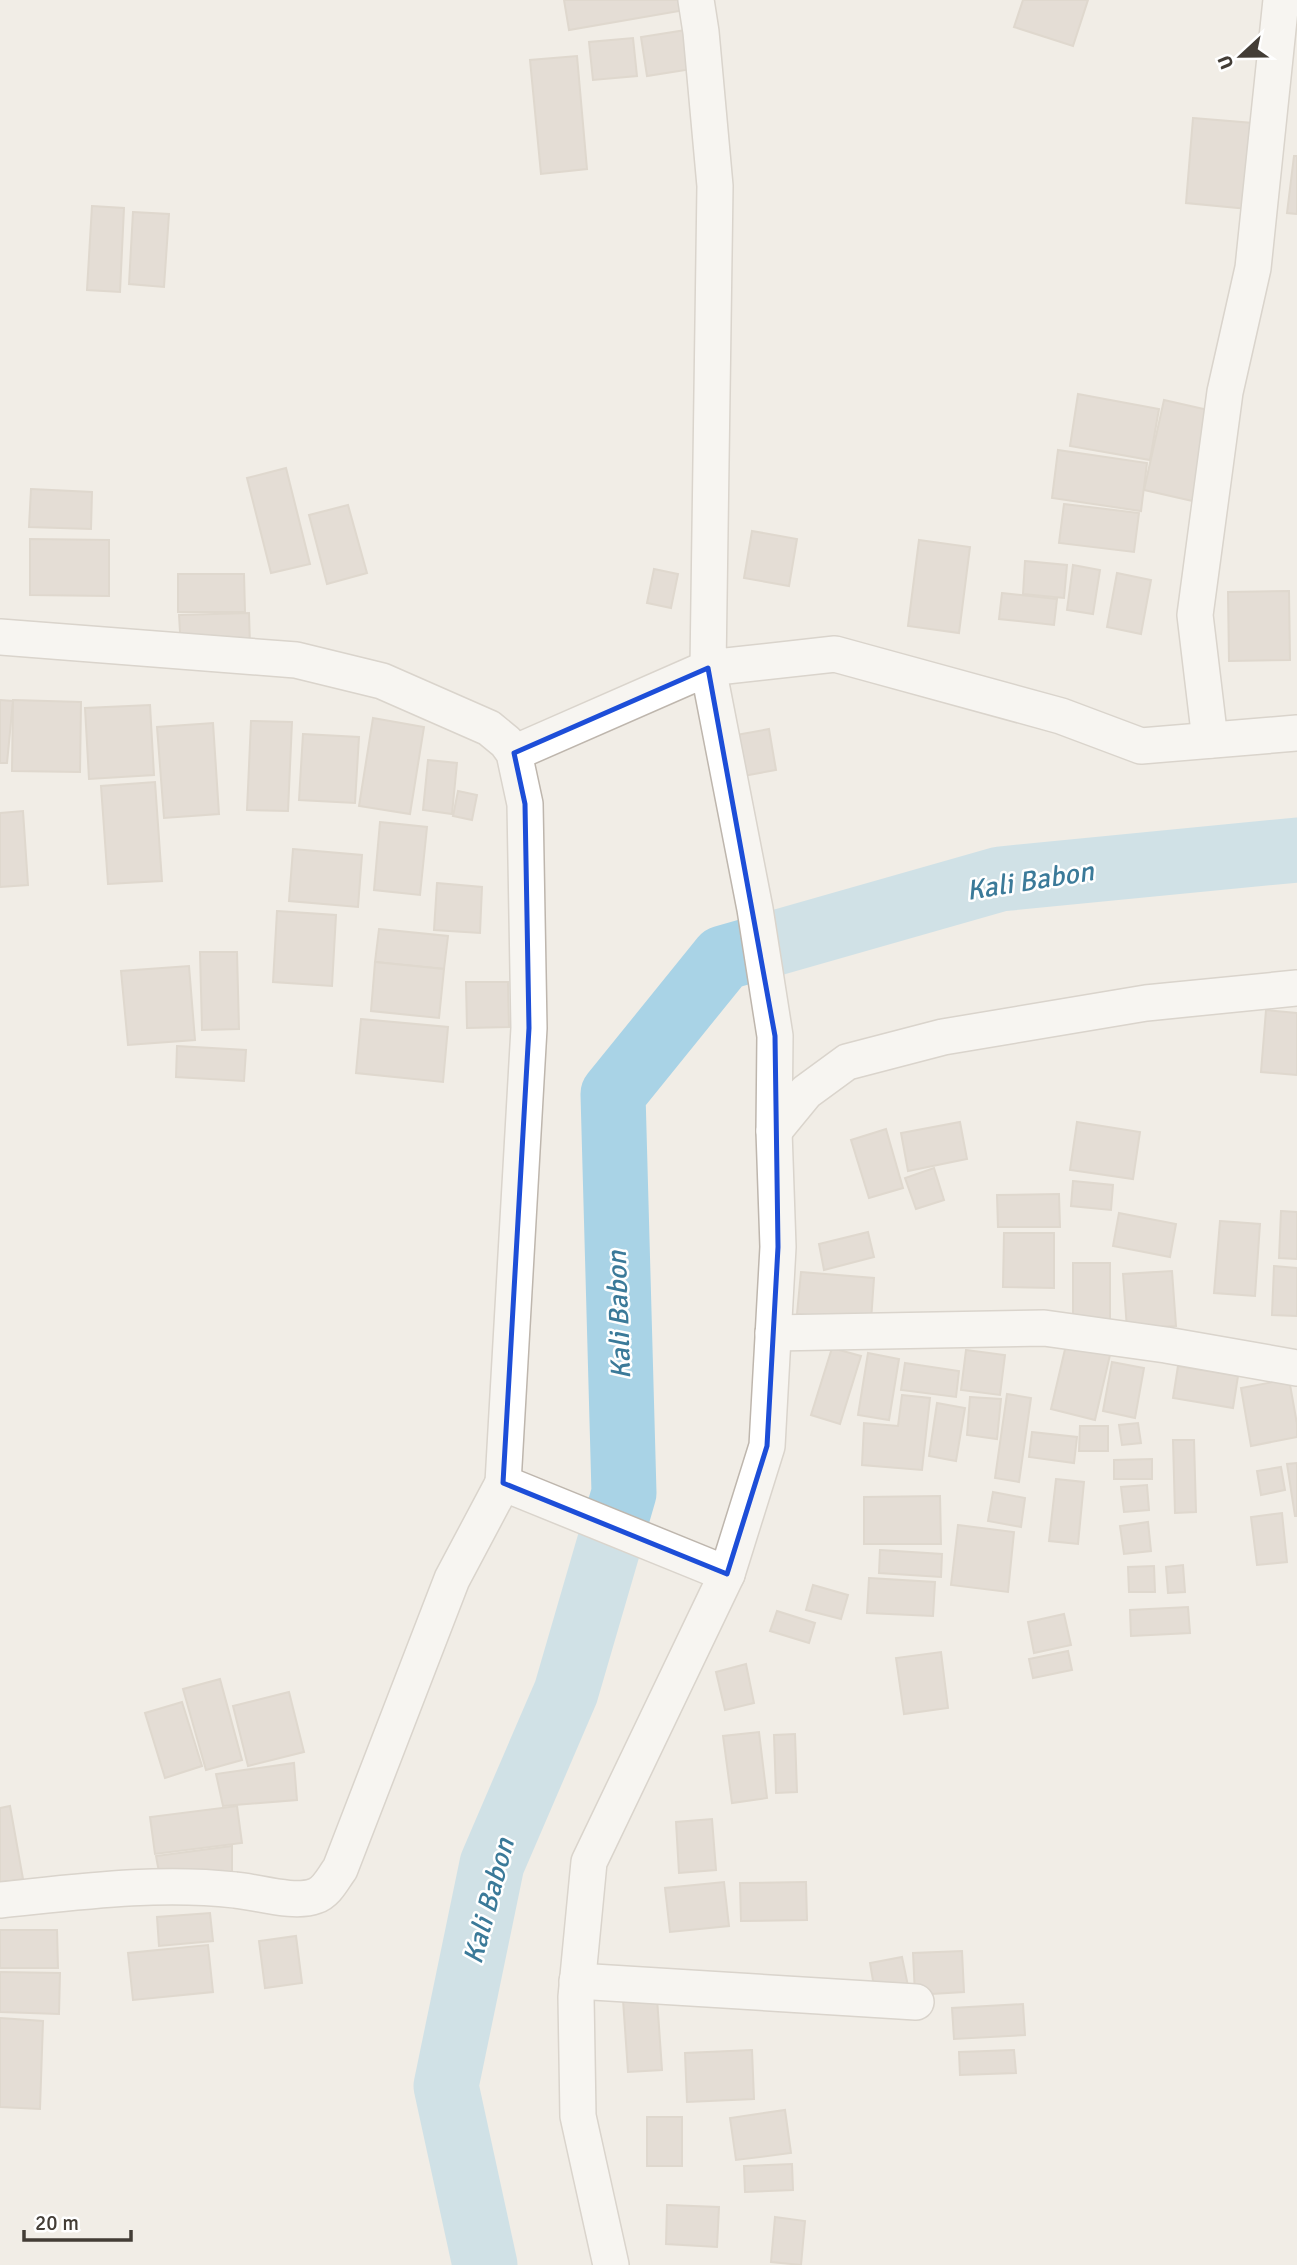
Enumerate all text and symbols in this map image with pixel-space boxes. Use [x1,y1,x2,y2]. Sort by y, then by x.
north arrow [1206,21,1276,91]
text: U [1213,52,1240,72]
water label: Kali Babon [964,854,1097,908]
water label: Kali Babon [600,1249,638,1380]
water label: Kali Babon [456,1834,522,1967]
scale bar [24,2198,131,2242]
text: 20 m [35,2210,79,2236]

